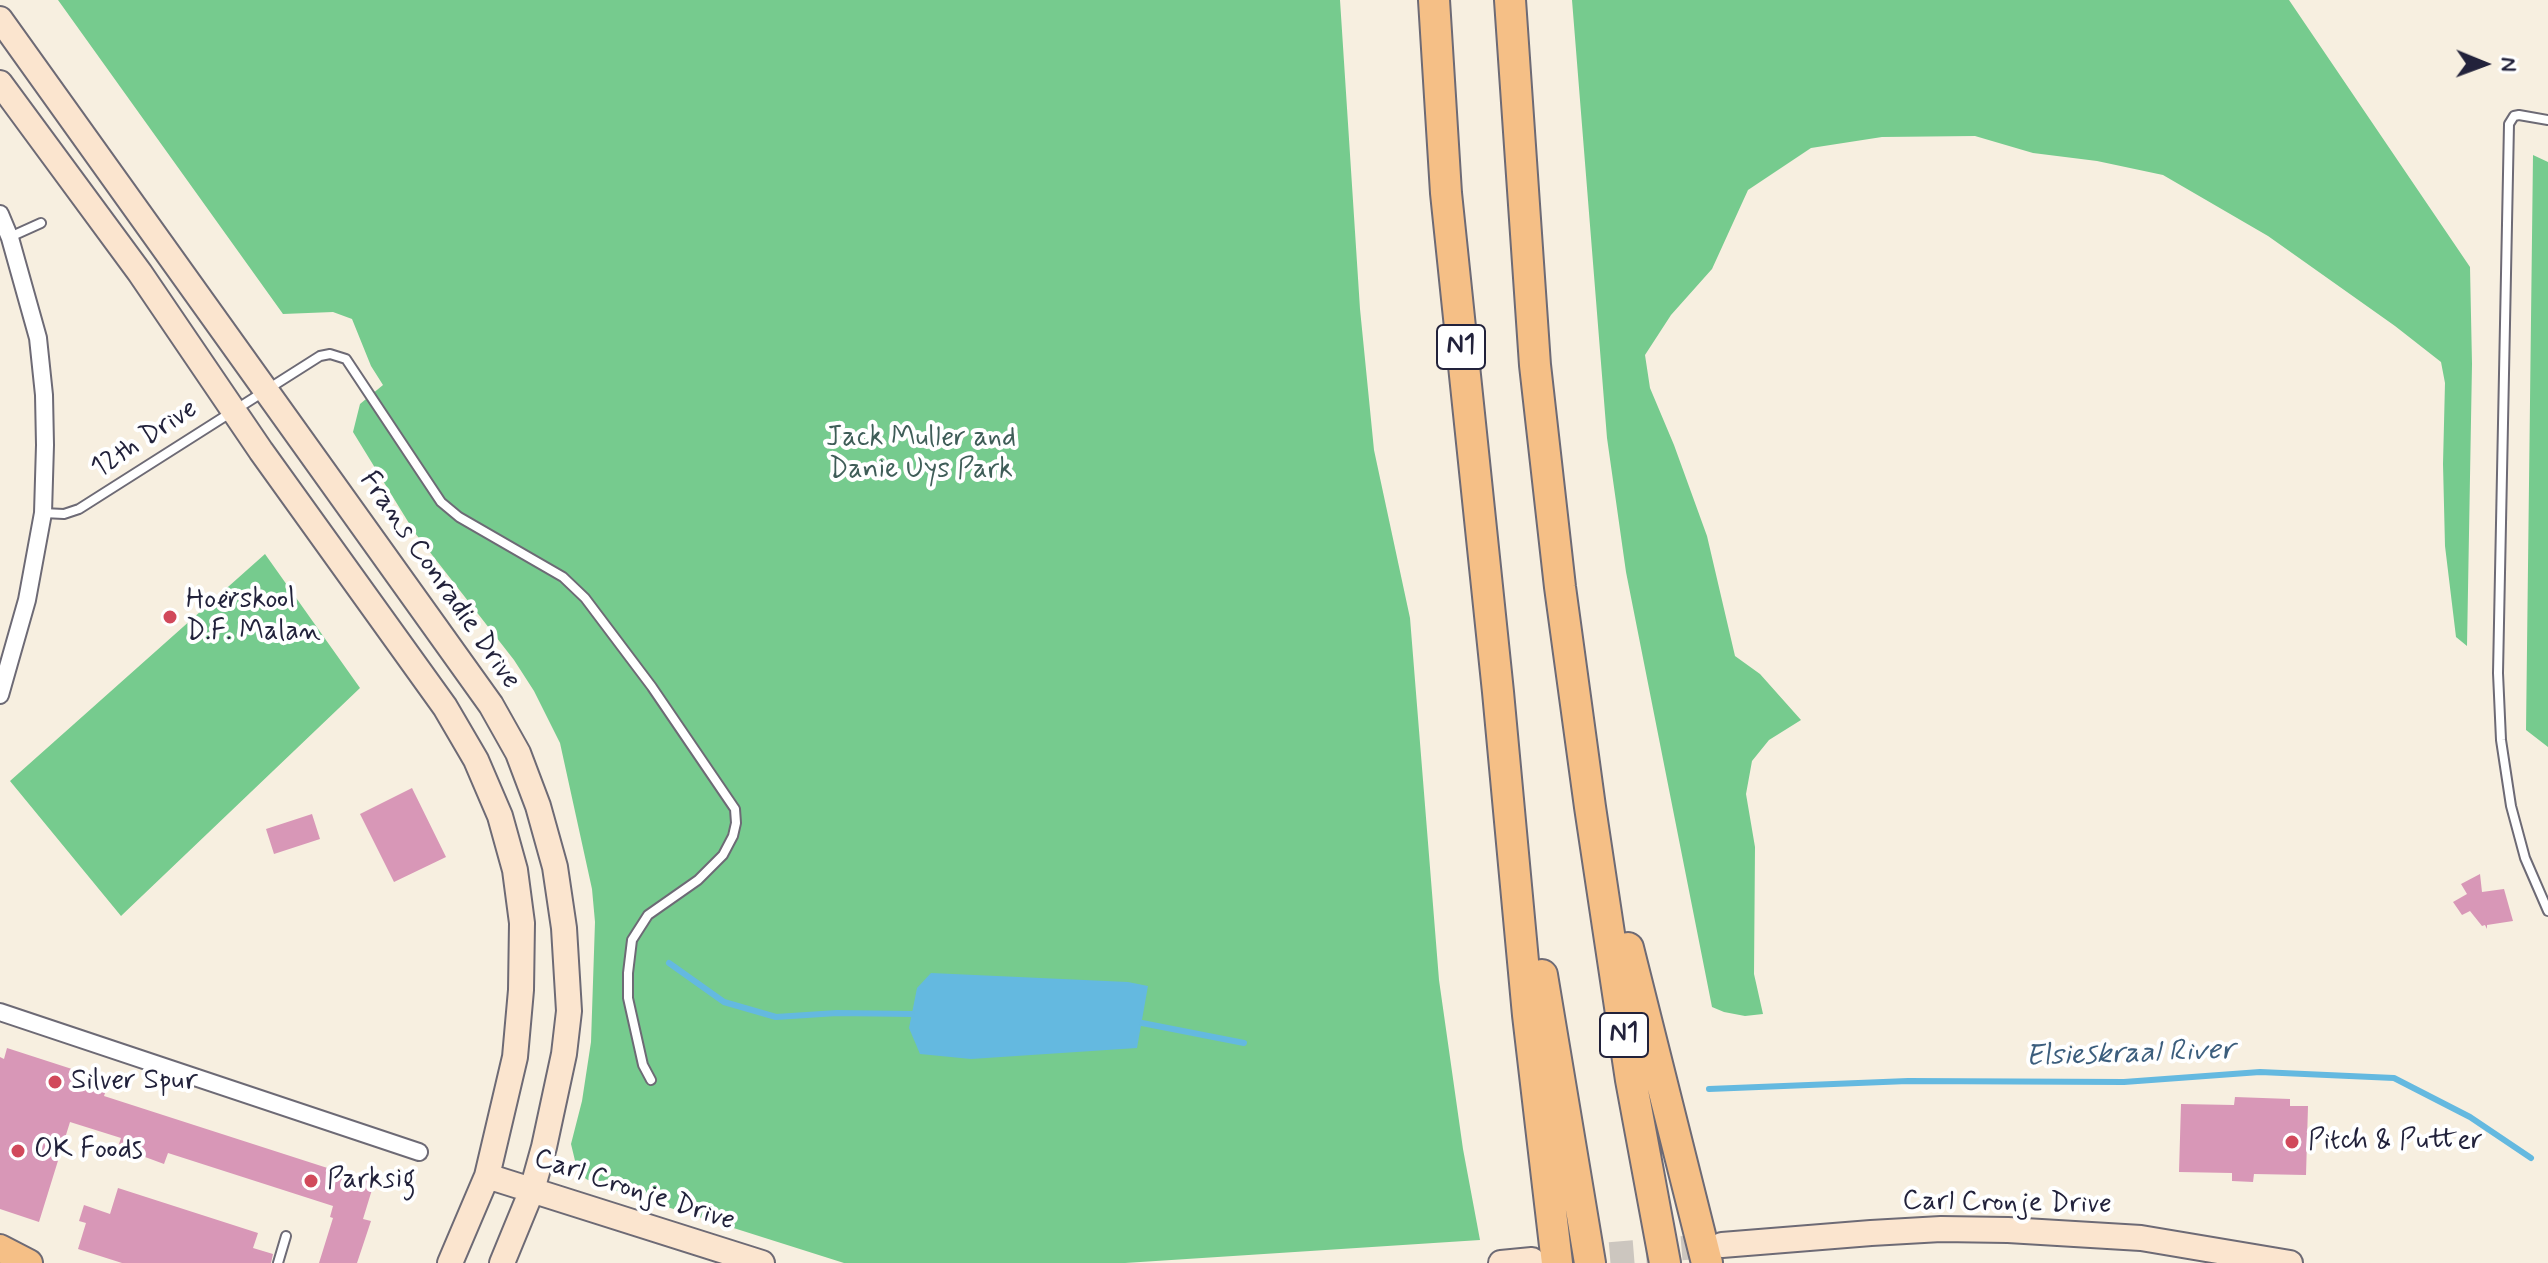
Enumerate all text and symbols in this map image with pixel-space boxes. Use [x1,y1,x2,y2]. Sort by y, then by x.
north arrow [2444,24,2524,104]
text: N [2494,57,2522,72]
road number: N1 [1437,325,1485,369]
street label: 12th Drive [86,393,204,487]
park label: Jack Muller and Danie Uys Park [826,422,1016,488]
street label: Frans Conradie Drive [351,466,527,696]
place label: Hoërskool D.F. Malan [186,584,321,650]
marker: Hoërskool D.F. Malan [161,608,179,626]
road number: N1 [1600,1013,1648,1057]
water label: Elsieskraal River [2025,1033,2235,1077]
place label: Silver Spur [71,1065,198,1099]
marker: Silver Spur [46,1073,64,1091]
place label: Pitch & Putter [2308,1125,2483,1159]
marker: Pitch & Putter [2283,1133,2301,1151]
place label: OK Foods [34,1134,143,1168]
marker: OK Foods [9,1142,27,1160]
street label: Carl Cronje Drive [529,1143,739,1239]
place label: Parksig [327,1164,415,1198]
marker: Parksig [302,1172,320,1190]
street label: Carl Cronje Drive [1902,1185,2112,1223]

